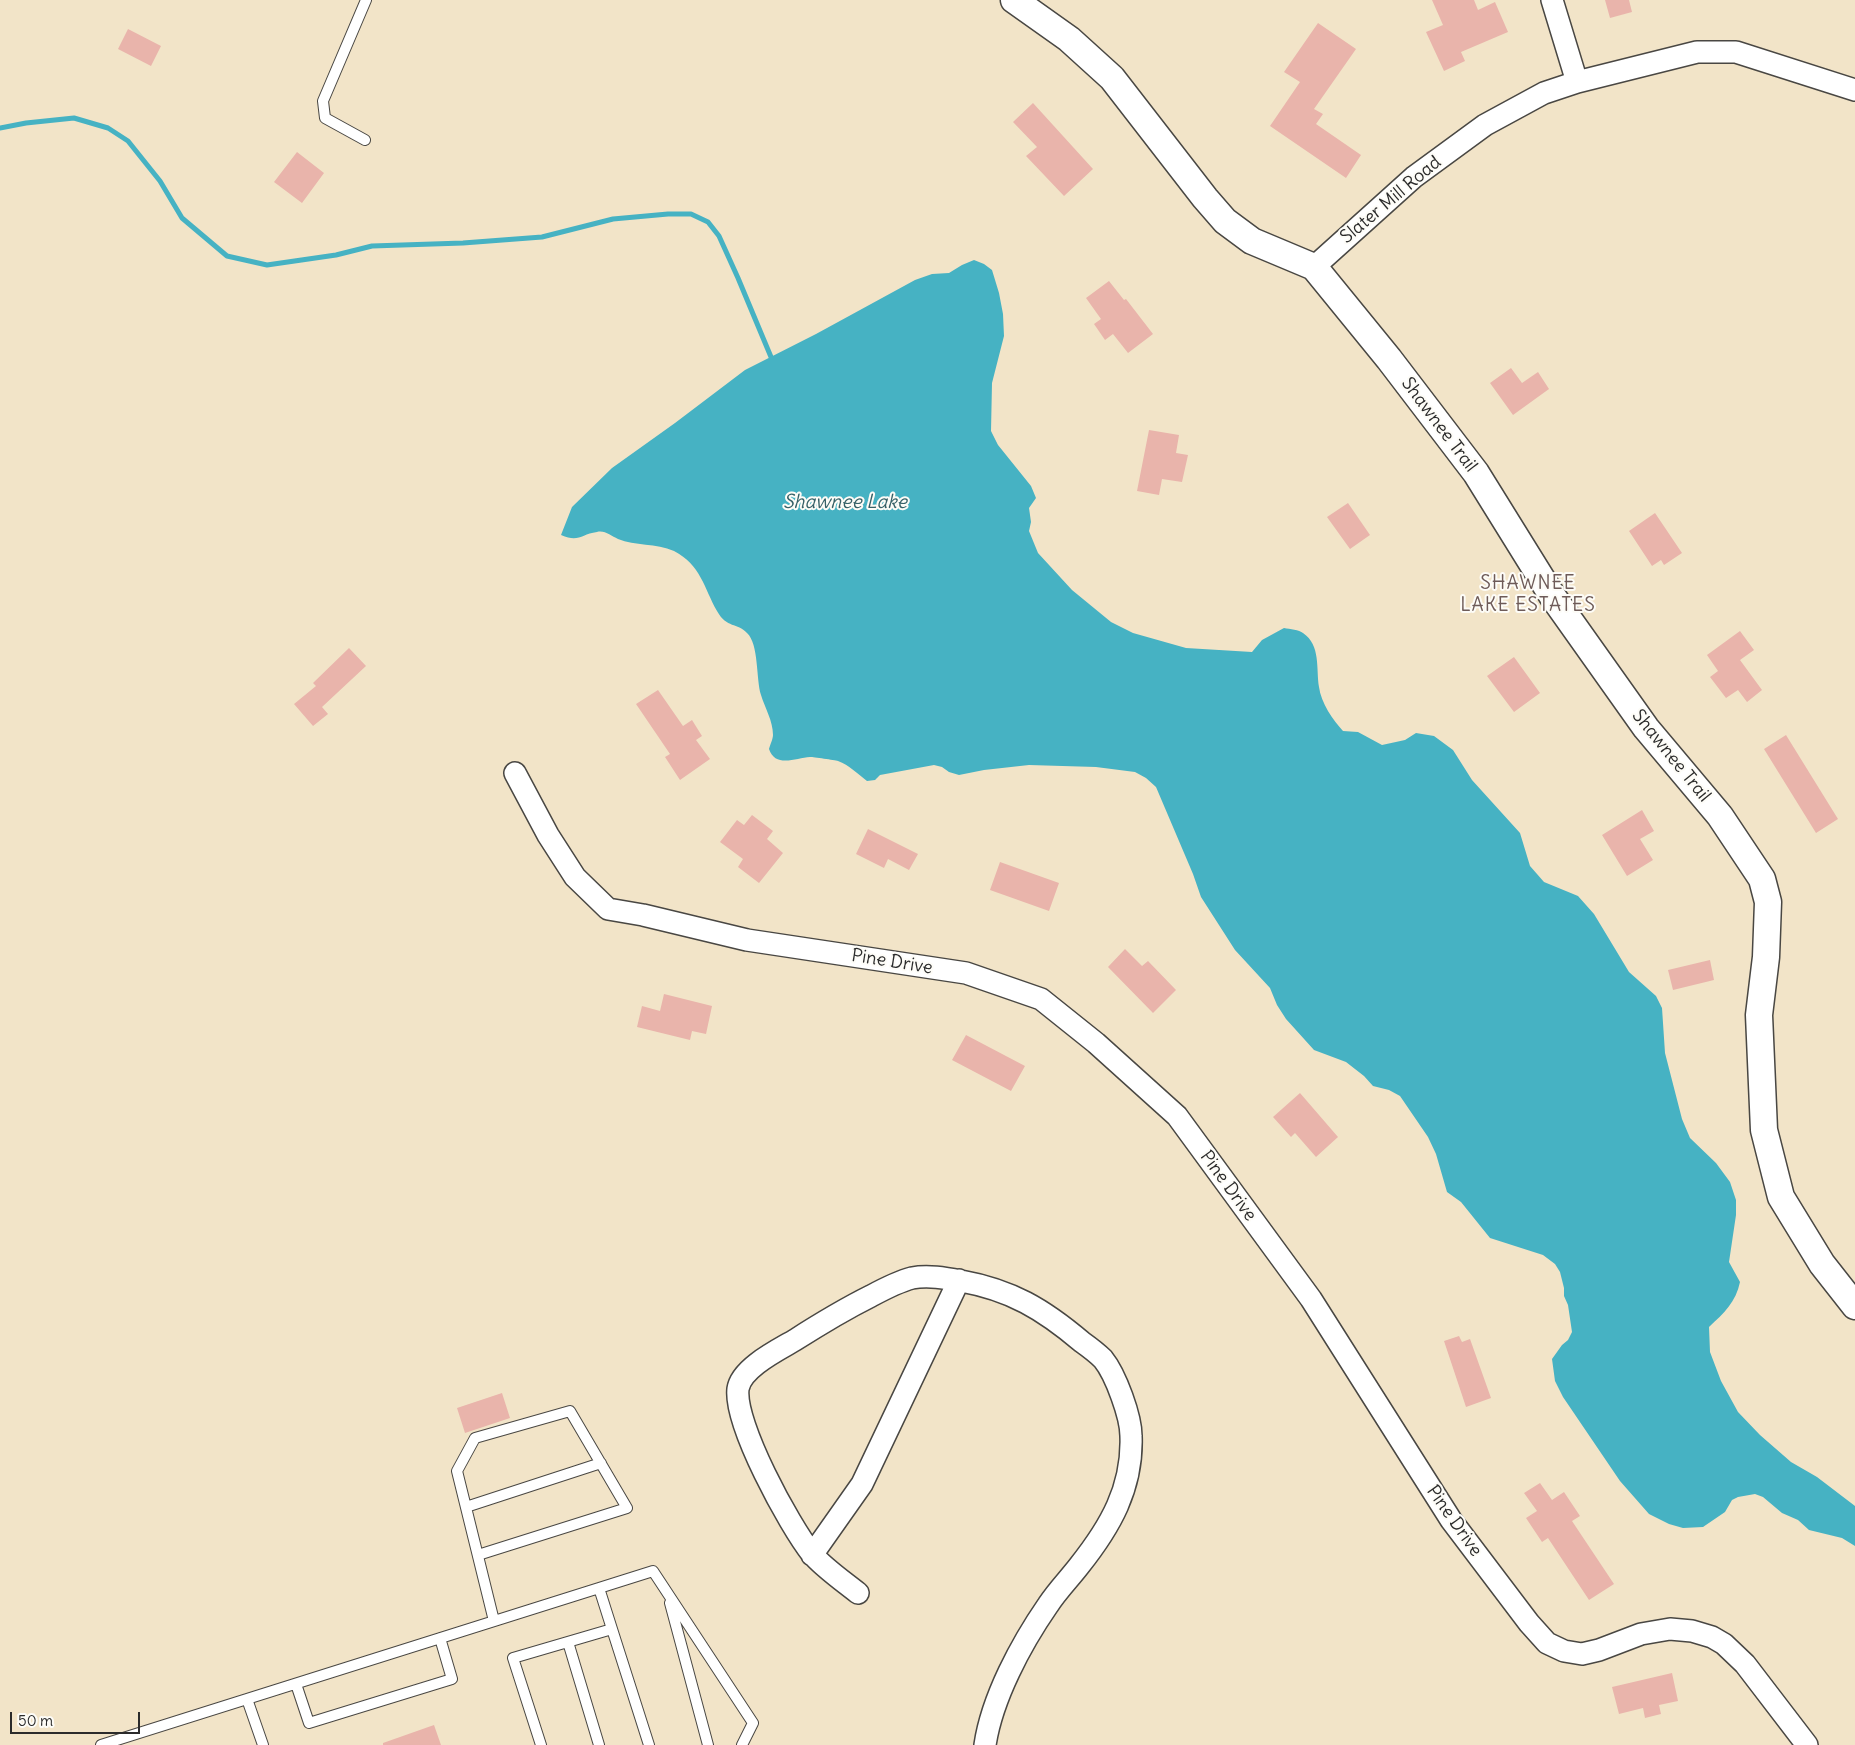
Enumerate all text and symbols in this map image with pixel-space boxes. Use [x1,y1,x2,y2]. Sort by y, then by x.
street label: Slater Mill Road [1336,152,1446,248]
street label: Shawnee Trail [1396,374,1482,476]
water label: Shawnee Lake [783,492,907,514]
district label: SHAWNEE LAKE ESTATES [1459,573,1597,617]
street label: Shawnee Trail [1627,705,1715,807]
street label: Pine Drive [850,945,934,979]
street label: Pine Drive [1195,1147,1261,1225]
street label: Pine Drive [1422,1481,1486,1561]
scale bar [12,1702,142,1734]
text: 50 m [18,1711,53,1730]

